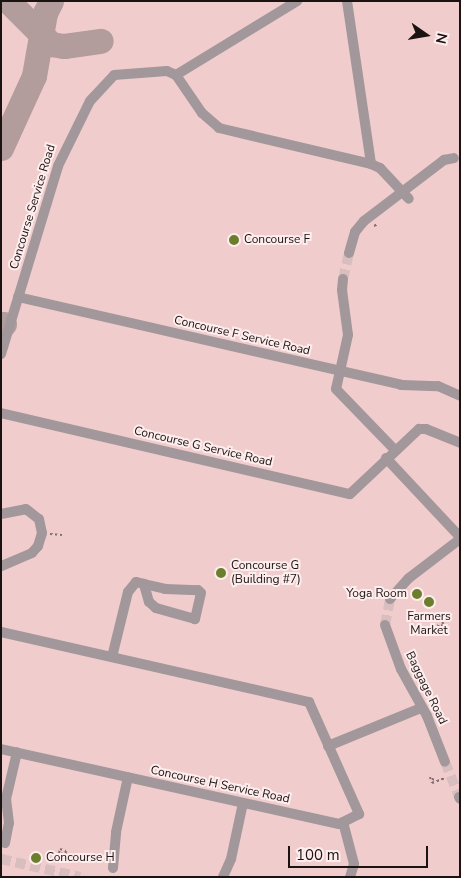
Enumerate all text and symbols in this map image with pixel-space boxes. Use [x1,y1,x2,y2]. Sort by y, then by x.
north arrow [401,10,451,60]
text: N [431,31,452,46]
street label: Concourse Service Road [7,143,59,271]
place label: Concourse F [244,233,310,247]
marker: Concourse F [228,234,240,246]
street label: Concourse F Service Road [173,313,311,359]
street label: Concourse G Service Road [132,424,274,470]
place label: Concourse G (Building #7) [231,559,301,587]
marker: Concourse G (Building #7) [215,567,227,579]
place label: Yoga Room [346,587,407,601]
marker: Yoga Room [411,588,423,600]
marker: Farmers Market [423,596,435,608]
place label: Farmers Market [407,610,451,638]
street label: Baggage Road [402,649,450,727]
street label: Concourse H Service Road [149,763,291,807]
scale bar [291,836,431,868]
text: 100 m [296,845,340,865]
place label: Concourse H [46,851,115,865]
marker: Concourse H [30,852,42,864]

